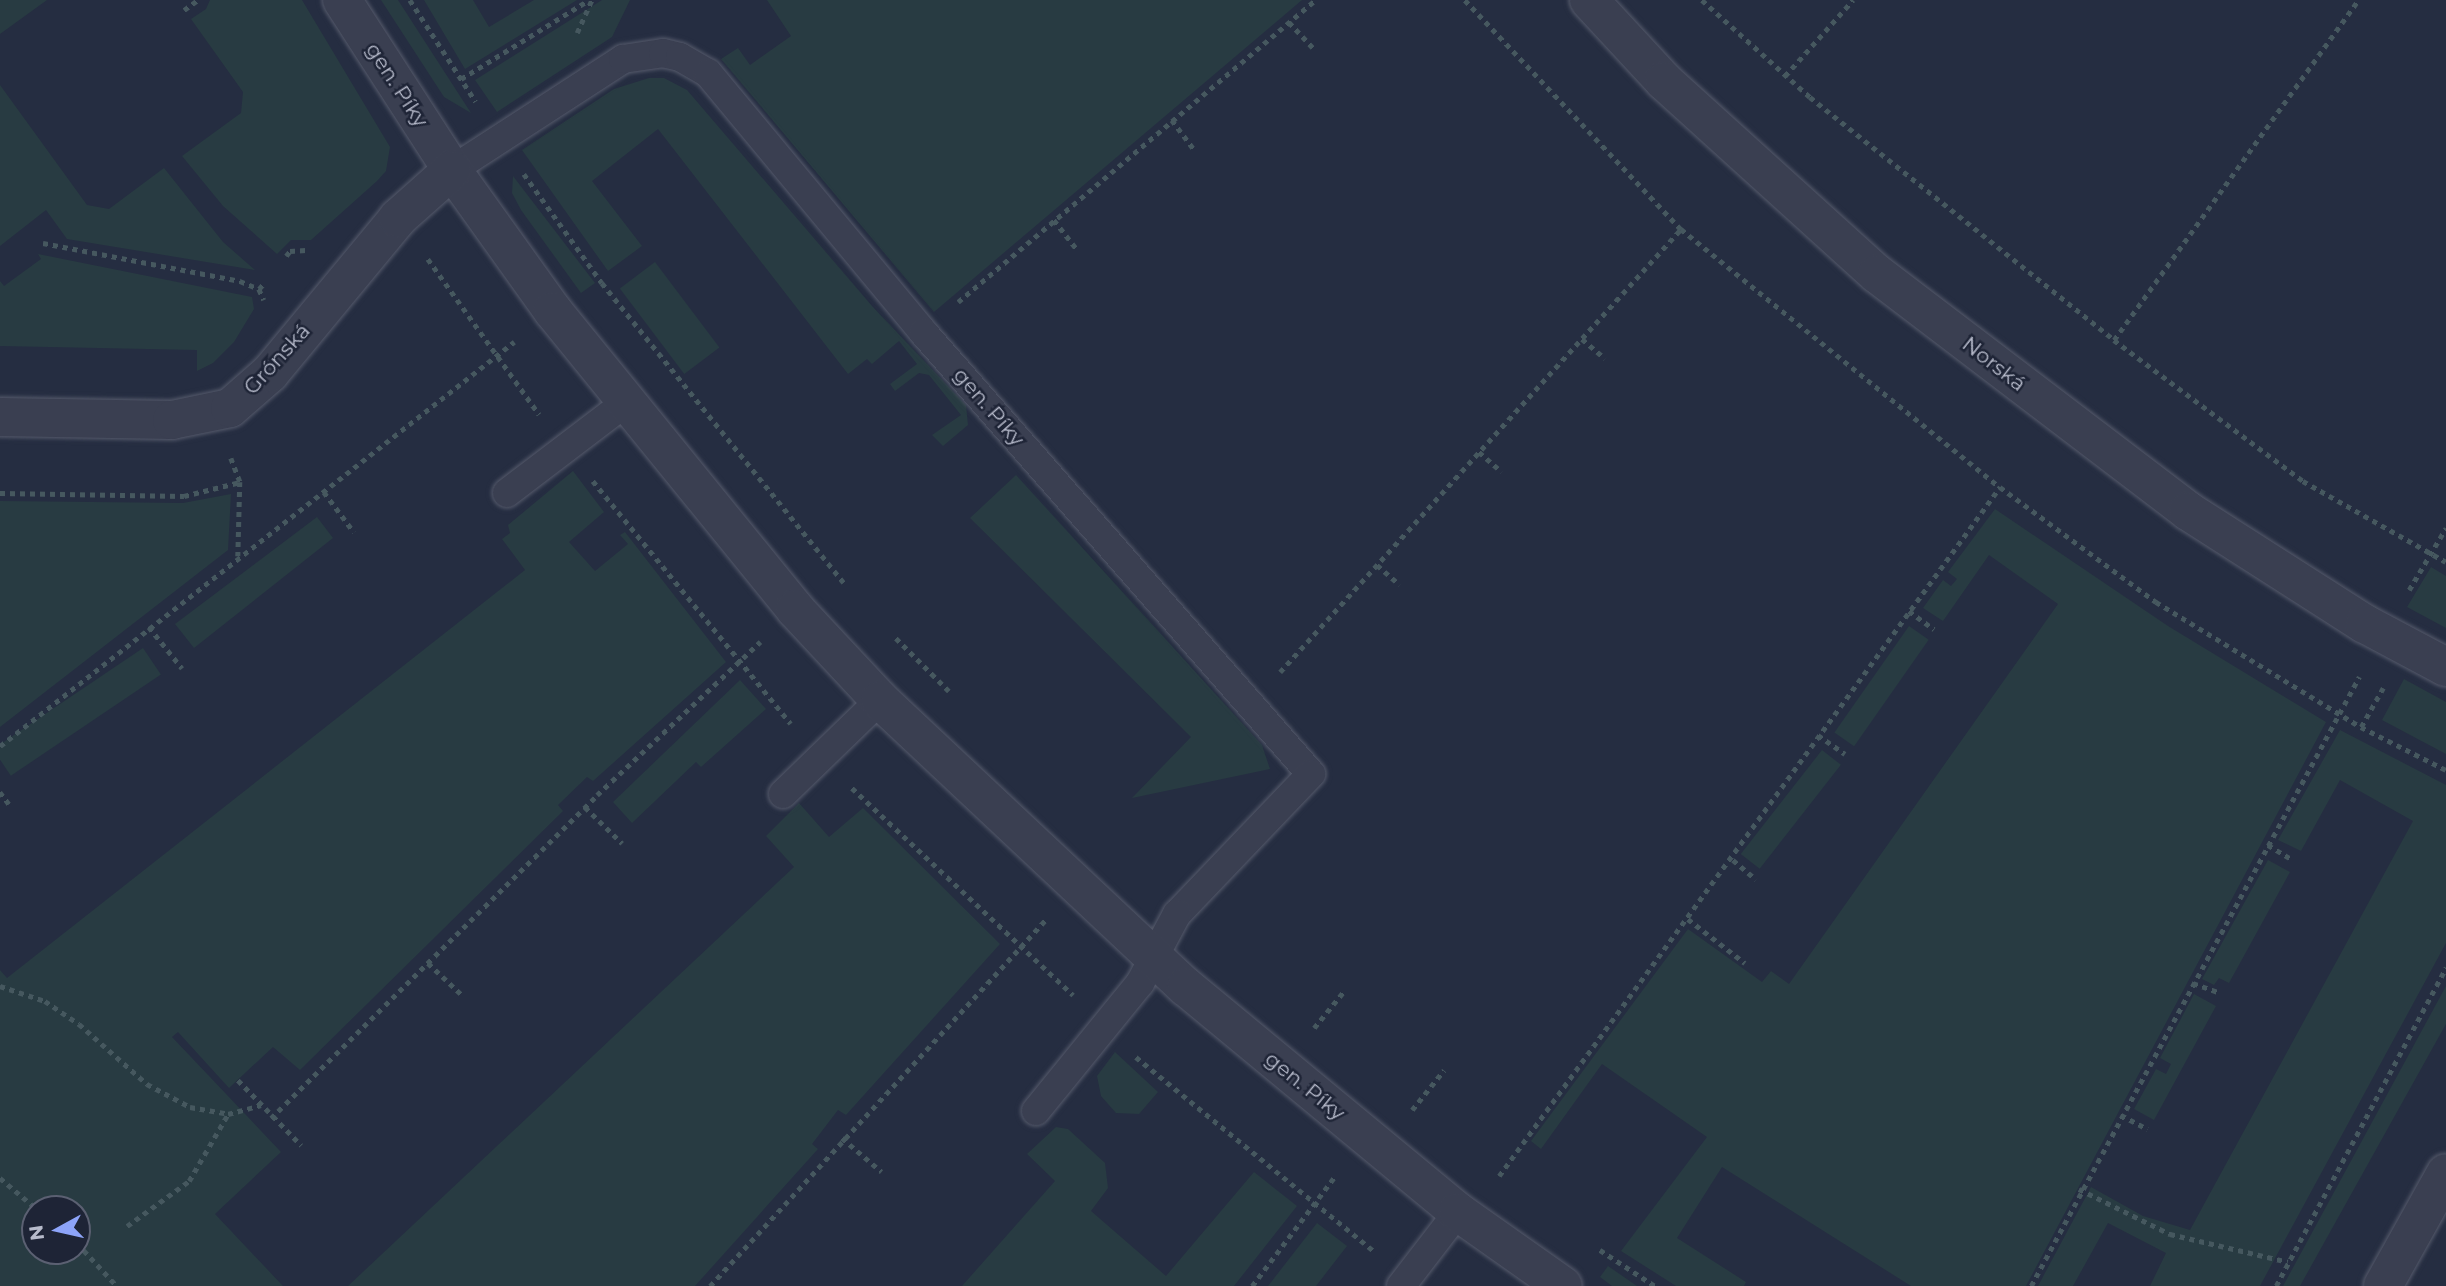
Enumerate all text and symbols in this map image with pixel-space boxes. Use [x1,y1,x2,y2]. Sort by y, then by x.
street label: gen. Píky [360,38,434,132]
street label: Grónská [239,318,315,400]
street label: Norská [1957,331,2031,397]
street label: gen. Píky [948,363,1030,451]
street label: gen. Píky [1260,1046,1350,1126]
north arrow [21,1195,91,1265]
text: N [24,1224,49,1242]

